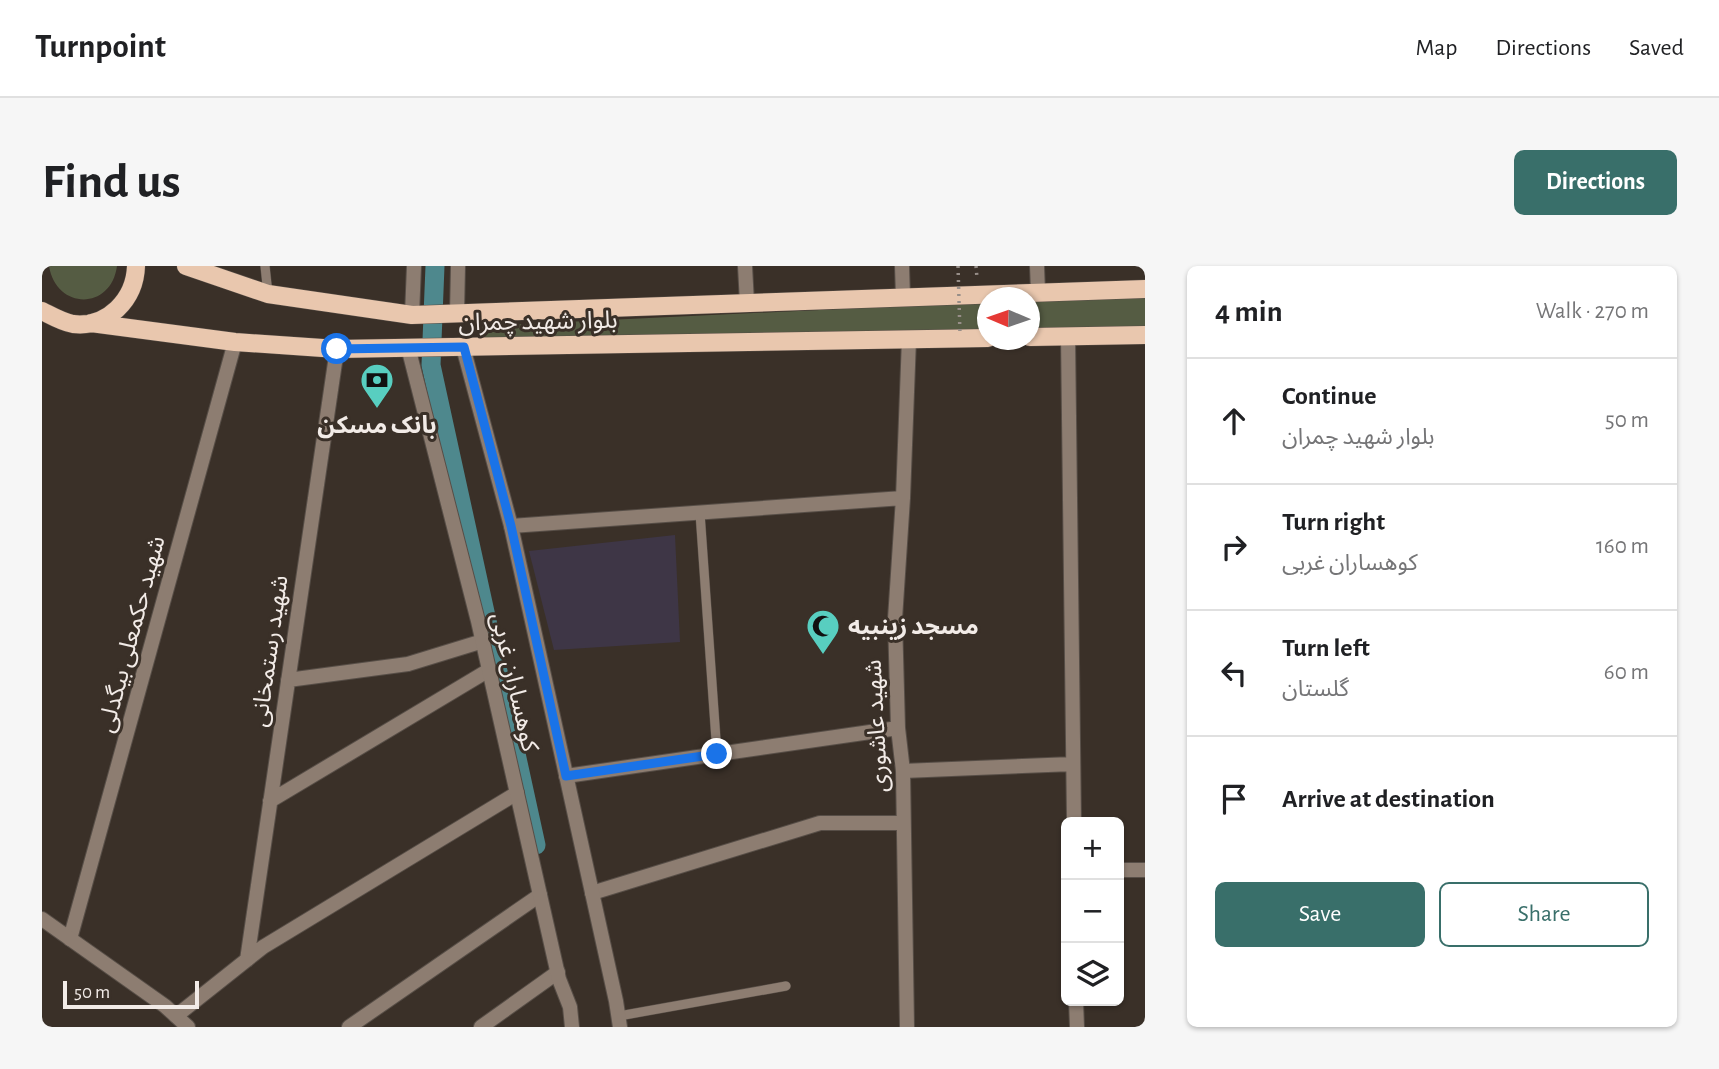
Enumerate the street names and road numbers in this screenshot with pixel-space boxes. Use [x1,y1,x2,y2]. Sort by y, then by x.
street label: بلوار شهید چمران [458,309,618,337]
street label: شهید حکمعلی بیگدلی [93,533,170,735]
street label: شهید رستمخانی [247,574,293,729]
street label: کوهساران غربی [485,611,542,755]
street label: شهید عاشوری [862,659,893,793]

